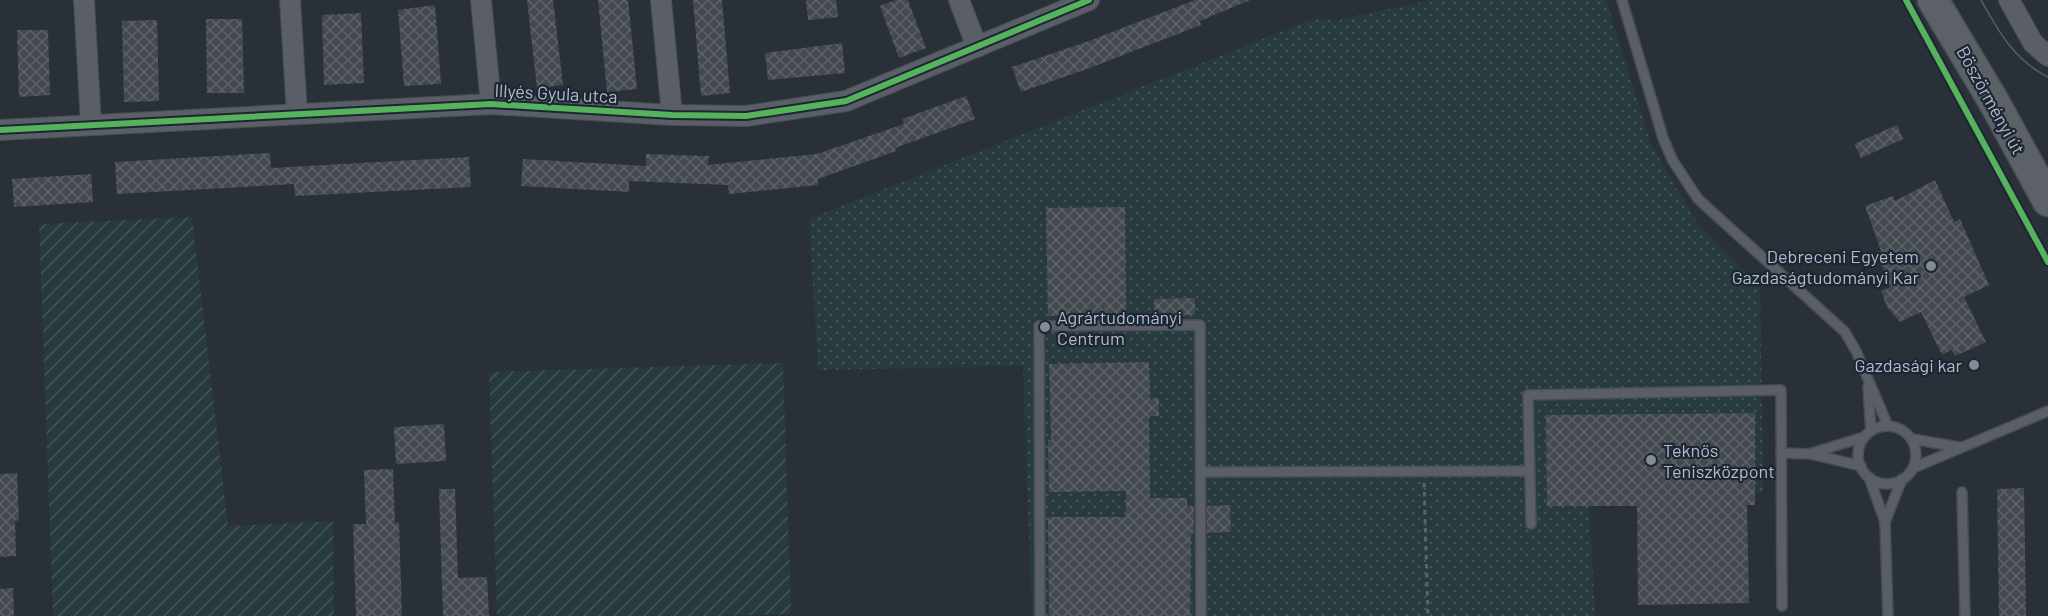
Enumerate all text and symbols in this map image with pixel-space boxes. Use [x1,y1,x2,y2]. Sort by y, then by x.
street label: Böszörményi út [1952,42,2030,158]
street label: Illyés Gyula utca [494,79,618,107]
place label: Debreceni Egyetem Gazdaságtudományi Kar [1732,245,1919,288]
marker: Debreceni Egyetem Gazdaságtudományi Kar [1924,259,1938,273]
place label: Agrártudományi Centrum [1057,306,1182,349]
marker: Agrártudományi Centrum [1038,320,1052,334]
place label: Gazdasági kar [1855,354,1962,376]
marker: Gazdasági kar [1967,358,1981,372]
place label: Teknős Teniszközpont [1663,439,1775,482]
marker: Teknős Teniszközpont [1644,453,1658,467]

